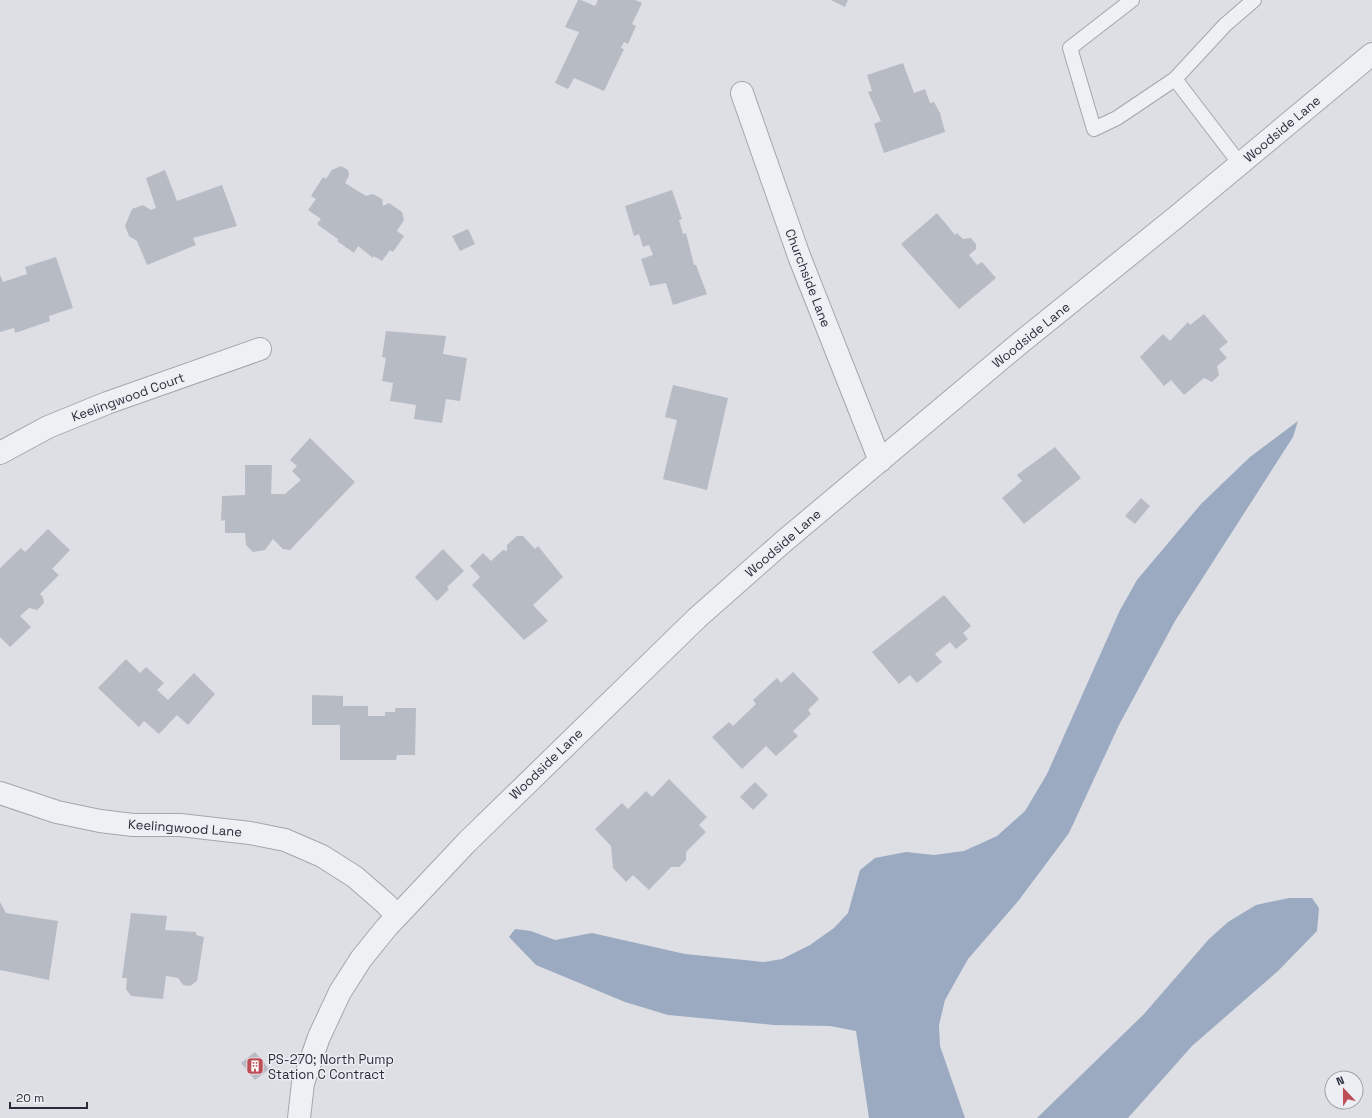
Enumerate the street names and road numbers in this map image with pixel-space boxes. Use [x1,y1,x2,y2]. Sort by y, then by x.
street label: Woodside Lane [1240,92,1324,166]
street label: Churchside Lane [781,226,835,330]
street label: Woodside Lane [989,298,1073,372]
street label: Keelingwood Court [69,369,187,425]
street label: Woodside Lane [741,505,825,581]
street label: Woodside Lane [506,725,586,803]
street label: Keelingwood Lane [128,816,242,840]

